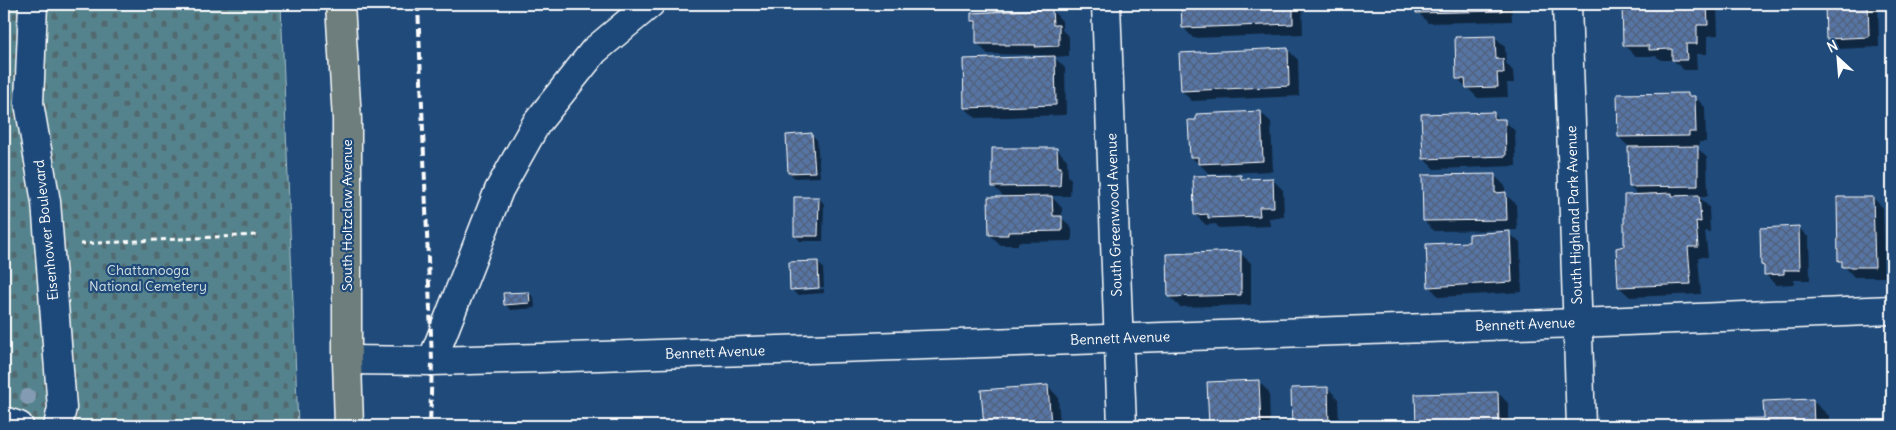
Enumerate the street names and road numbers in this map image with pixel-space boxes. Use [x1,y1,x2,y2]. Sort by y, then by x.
street label: South Highland Park Avenue [1562,125,1586,305]
street label: South Greenwood Avenue [1102,133,1126,297]
street label: South Holtzclaw Avenue [338,139,356,291]
street label: Eisenhower Boulevard [30,159,62,301]
street label: Bennett Avenue [1475,313,1575,335]
street label: Bennett Avenue [1070,327,1170,349]
street label: Bennett Avenue [665,341,765,363]

